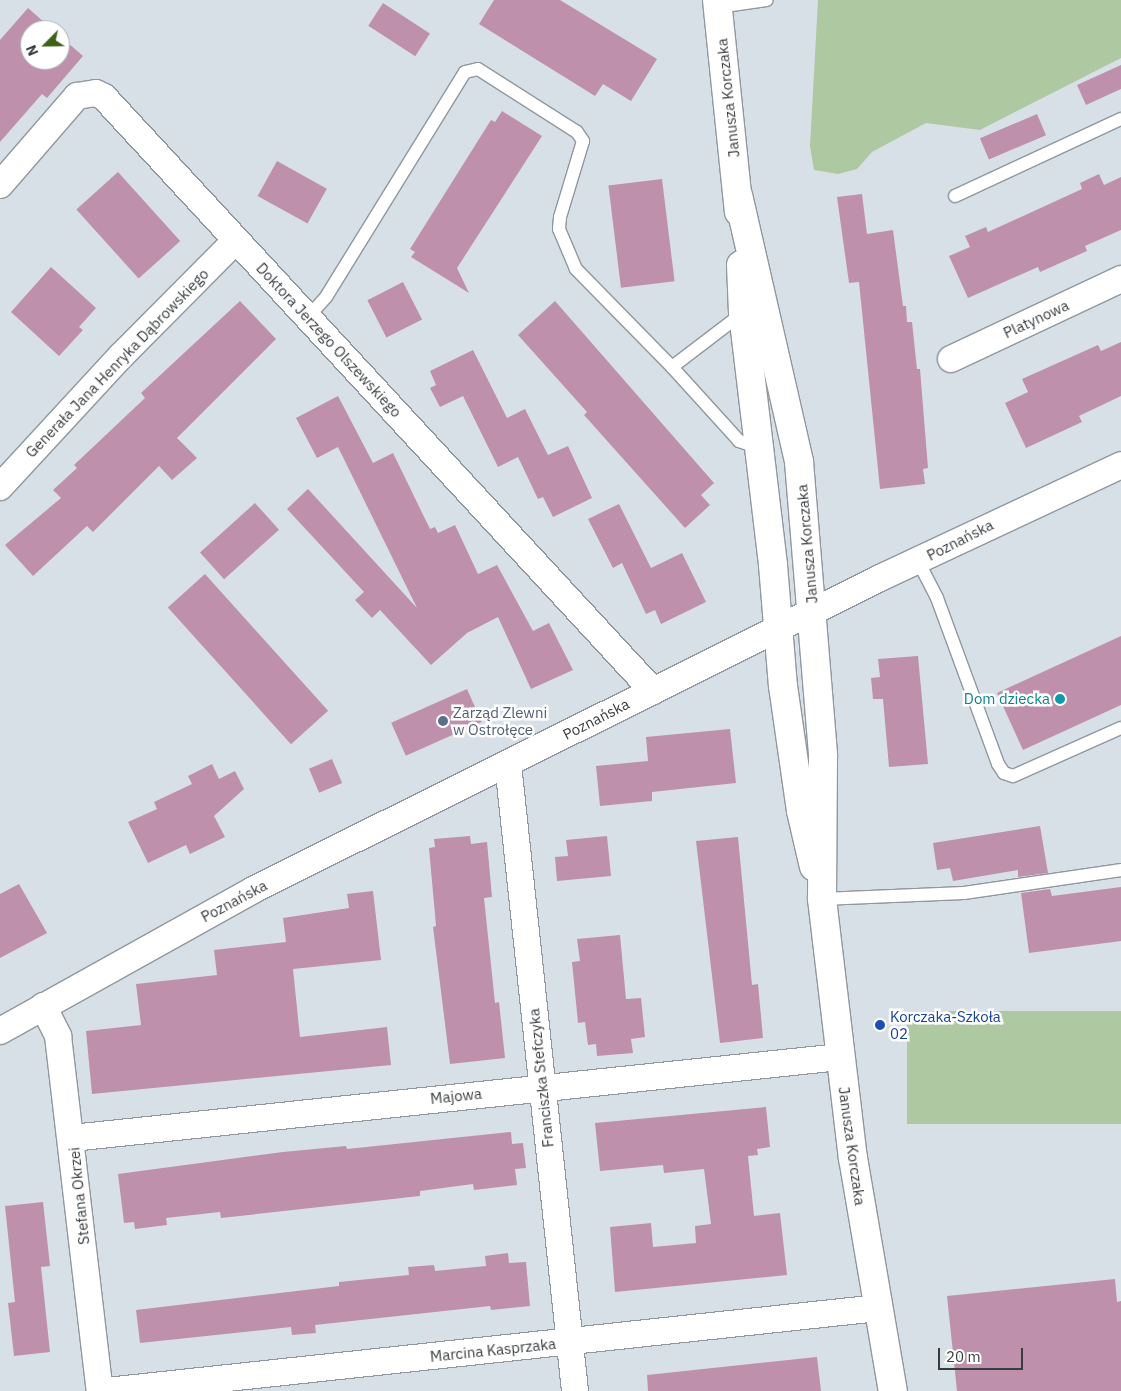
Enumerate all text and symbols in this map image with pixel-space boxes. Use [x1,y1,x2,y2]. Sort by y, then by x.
north arrow [20,20,70,70]
street label: Janusza Korczaka [713,38,743,158]
text: N [22,42,42,59]
street label: Doktora Jerzego Olszewskiego [253,259,405,421]
street label: Generała Jana Henryka Dąbrowskiego [22,265,212,461]
street label: Platynowa [1000,296,1072,342]
street label: Janusza Korczaka [793,484,821,604]
street label: Poznańska [924,516,996,564]
place label: Dom dziecka [964,690,1050,708]
marker: Dom dziecka [1054,693,1066,705]
street label: Poznańska [560,695,632,743]
place label: Zarząd Zlewni w Ostrołęce [453,703,547,738]
marker: Zarząd Zlewni w Ostrołęce [437,715,449,727]
street label: Poznańska [198,876,270,926]
place label: Korczaka-Szkoła 02 [890,1007,1001,1042]
street label: Franciszka Stefczyka [525,1008,557,1148]
marker: Korczaka-Szkoła 02 [874,1019,886,1031]
street label: Majowa [429,1084,483,1108]
street label: Janusza Korczaka [835,1085,869,1207]
street label: Stefana Okrzei [65,1146,93,1246]
street label: Marcina Kasprzaka [429,1334,557,1366]
scale bar [941,1338,1026,1370]
text: 20 m [946,1347,981,1366]

